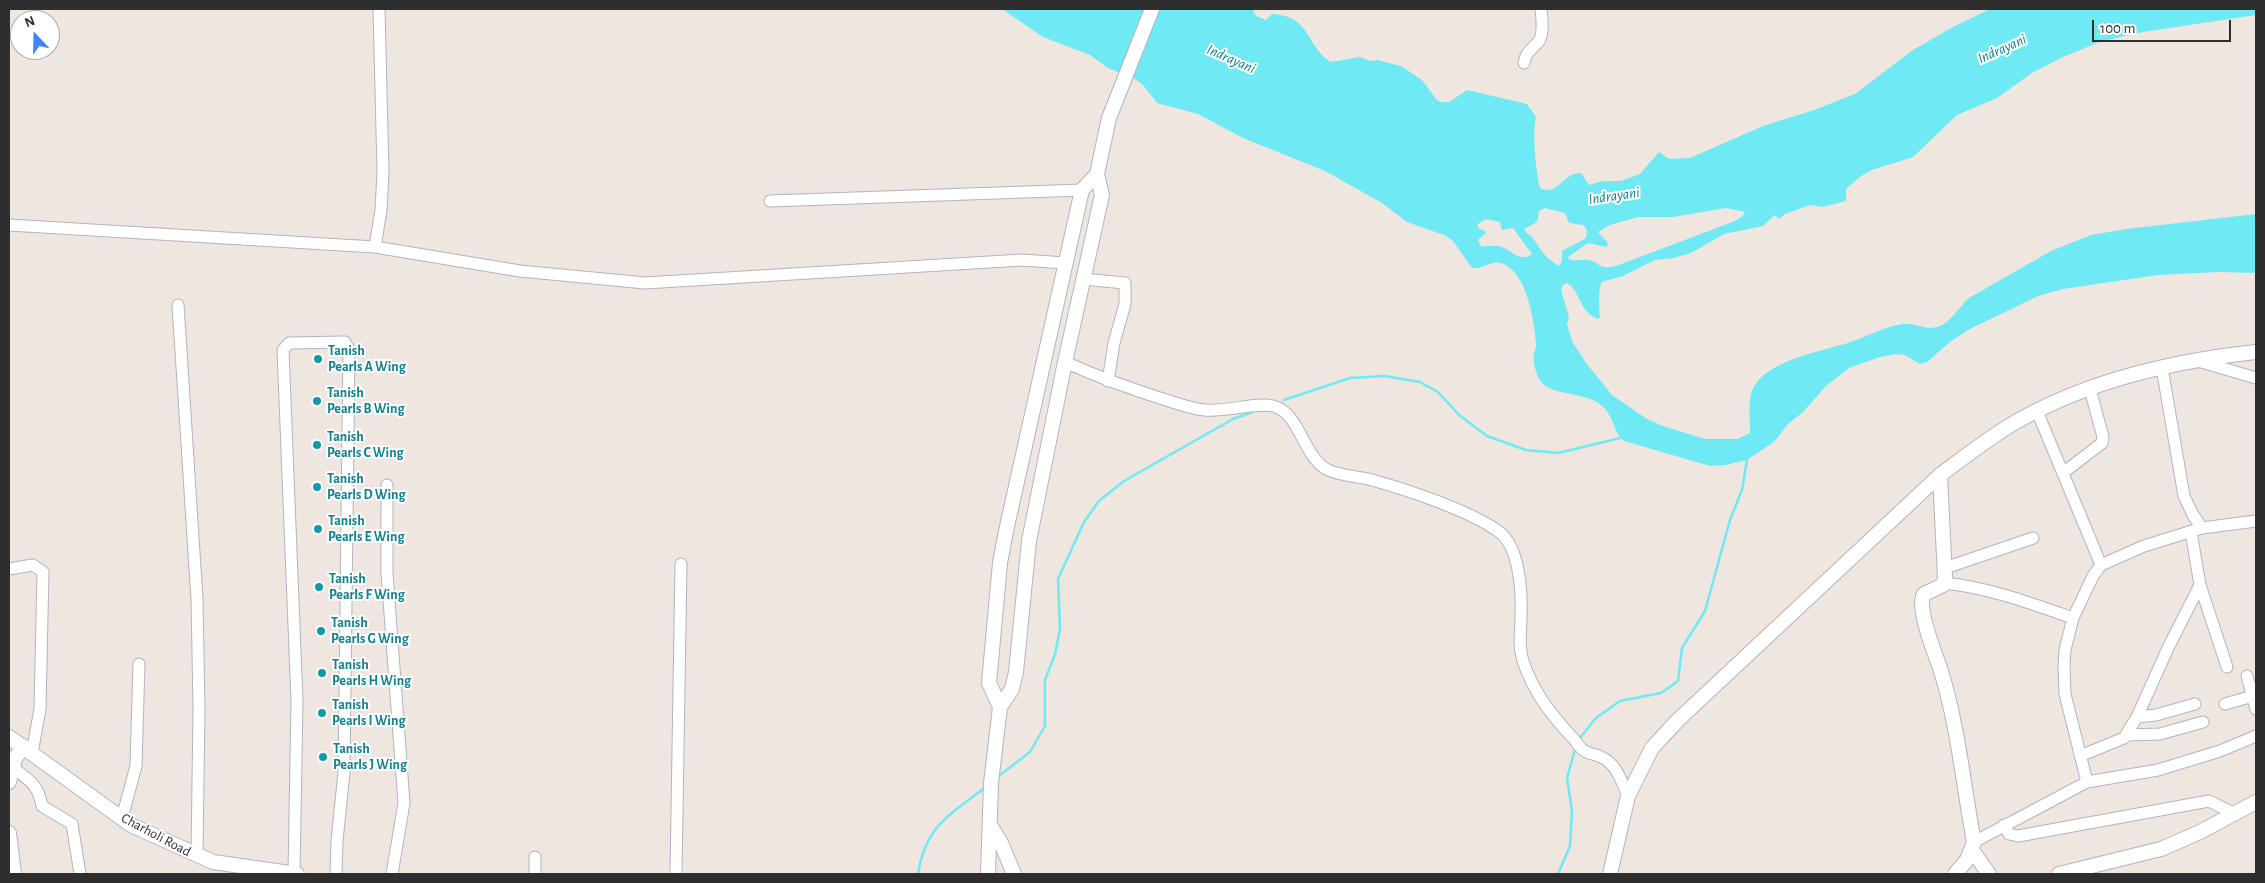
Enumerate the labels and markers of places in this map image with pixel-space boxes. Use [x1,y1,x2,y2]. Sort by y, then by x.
place label: Tanish Pearls A Wing [328,343,406,376]
marker: Tanish Pearls A Wing [312,353,324,365]
place label: Tanish Pearls B Wing [327,385,404,418]
marker: Tanish Pearls B Wing [311,395,323,407]
place label: Tanish Pearls C Wing [327,429,404,462]
marker: Tanish Pearls C Wing [311,439,323,451]
place label: Tanish Pearls D Wing [327,471,405,504]
marker: Tanish Pearls D Wing [311,481,323,493]
place label: Tanish Pearls E Wing [328,513,404,546]
marker: Tanish Pearls E Wing [312,523,324,535]
place label: Tanish Pearls F Wing [329,571,405,604]
marker: Tanish Pearls F Wing [313,581,325,593]
place label: Tanish Pearls G Wing [331,615,409,648]
marker: Tanish Pearls G Wing [315,625,327,637]
place label: Tanish Pearls H Wing [332,657,411,690]
marker: Tanish Pearls H Wing [316,667,328,679]
place label: Tanish Pearls I Wing [332,697,405,730]
marker: Tanish Pearls I Wing [316,707,328,719]
place label: Tanish Pearls J Wing [333,741,407,774]
marker: Tanish Pearls J Wing [317,751,329,763]

